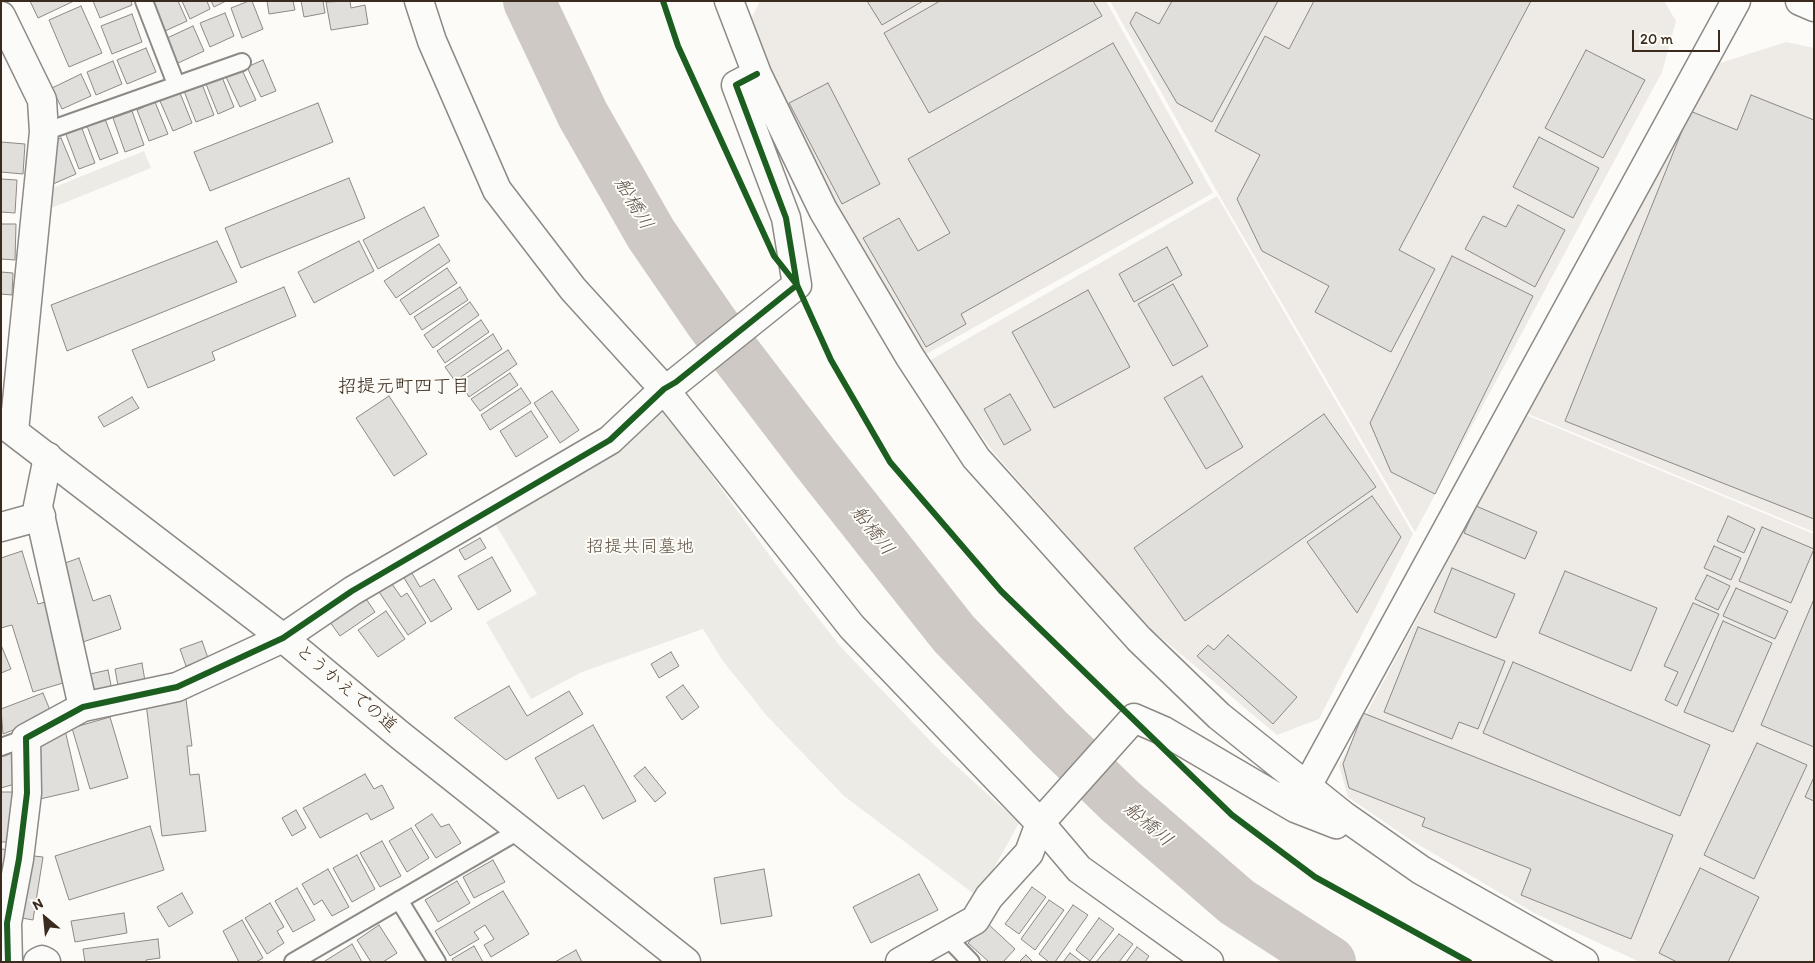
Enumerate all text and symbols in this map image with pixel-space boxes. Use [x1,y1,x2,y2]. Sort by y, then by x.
scale bar [1635,20,1722,52]
text: 20 m [1640,30,1673,48]
water label: 船橋川 [609,174,657,234]
district label: 招提元町四丁目 [338,376,470,398]
water label: 船橋川 [845,502,899,560]
park label: 招提共同墓地 [586,536,694,558]
street label: とうかえでの道 [291,640,401,738]
water label: 船橋川 [1119,798,1177,852]
north arrow [20,893,70,943]
text: N [30,895,46,914]

